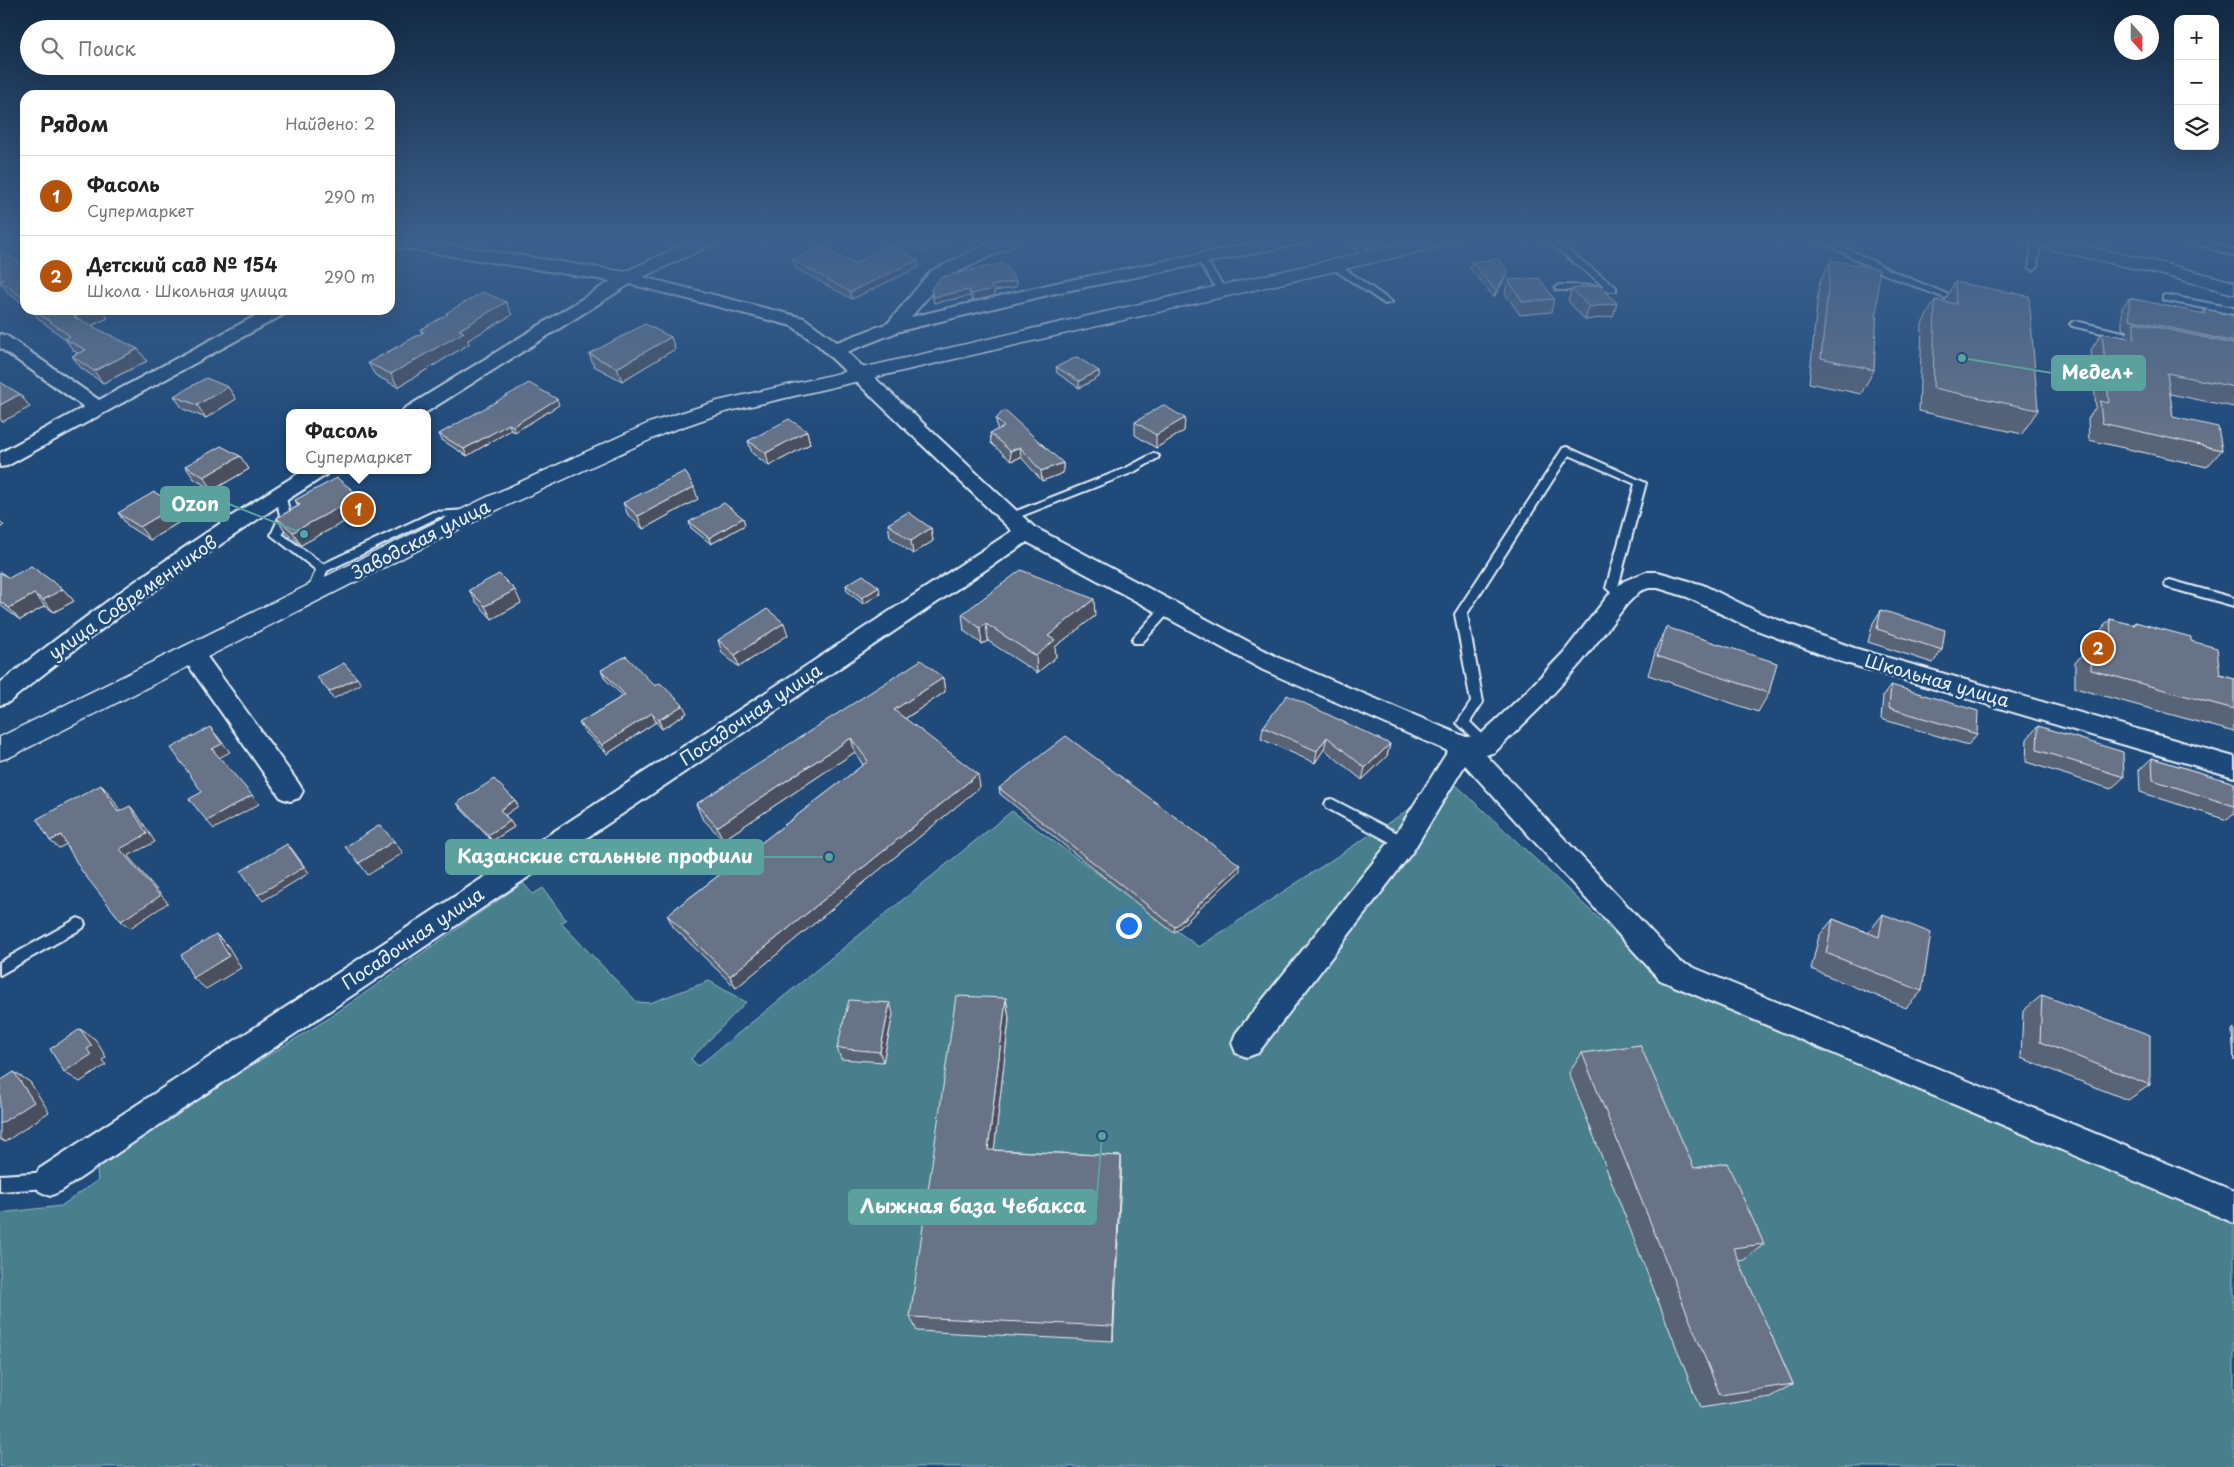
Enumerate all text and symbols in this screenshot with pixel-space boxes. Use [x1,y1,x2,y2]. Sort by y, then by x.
north arrow [2114,15,2159,60]
map controls [2174,15,2219,150]
button: + [2174,15,2219,60]
search box [20,20,395,75]
icon: search [38,34,66,62]
text: Поиск [78,34,136,62]
button: − [2174,60,2219,105]
button: layers [2174,105,2219,150]
text: Рядом [40,107,108,139]
text: Найдено: 2 [285,111,375,135]
text: Фасоль [87,170,160,198]
text: 1 [52,184,60,208]
text: 290 m [324,184,375,208]
text: Супермаркет [87,198,194,222]
text: Детский сад № 154 [87,250,277,278]
text: 2 [50,264,62,288]
text: 290 m [324,264,375,288]
text: Школа · Школьная улица [87,278,288,302]
callout: Медел+ [2052,356,2145,390]
text: Медел+ [2062,357,2134,385]
popup [286,409,431,474]
text: Фасоль [305,416,378,444]
text: Супермаркет [305,444,412,468]
callout: Ozon [161,487,229,521]
text: Ozon [171,489,219,517]
pin: 1 [342,490,374,528]
street label: Заводская улица [346,492,495,585]
street label: улица Современников [42,528,222,665]
pin: 2 [2082,629,2114,667]
street label: Школьная улица [1862,646,2014,713]
street label: Посадочная улица [674,656,827,772]
callout: Казанские стальные профили [446,840,763,874]
text: Казанские стальные профили [457,841,753,869]
street label: Посадочная улица [336,880,489,996]
your location [1116,913,1142,939]
callout: Лыжная база Чебакса [849,1190,1096,1224]
text: Лыжная база Чебакса [860,1191,1086,1219]

